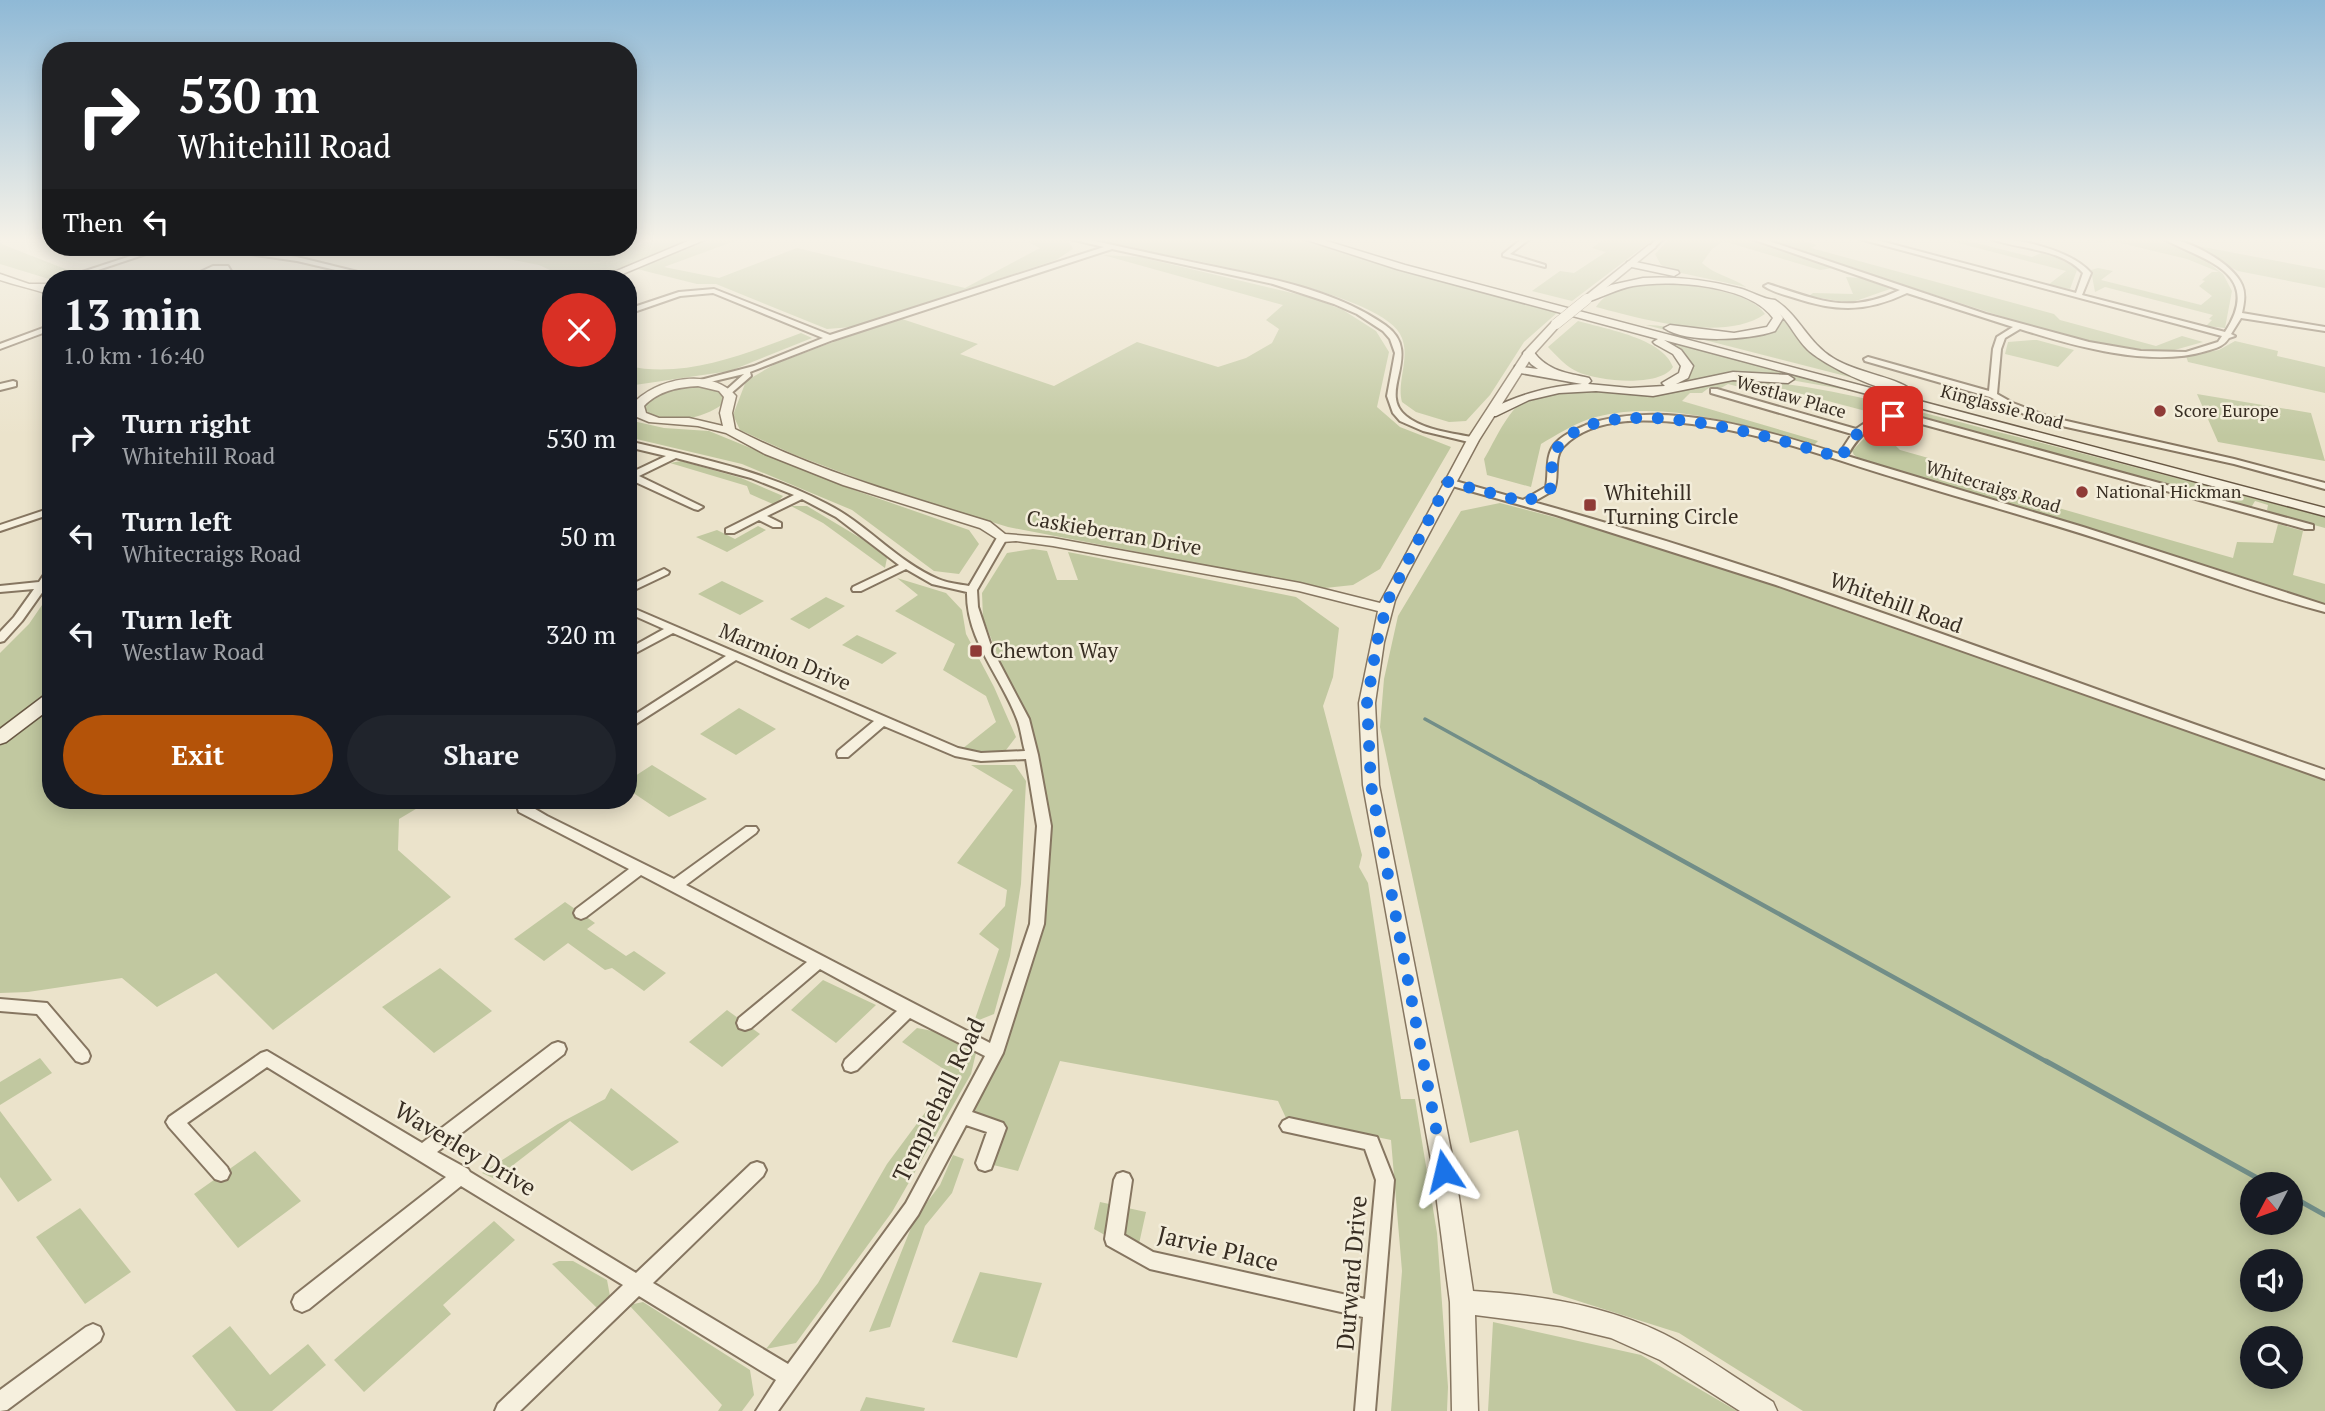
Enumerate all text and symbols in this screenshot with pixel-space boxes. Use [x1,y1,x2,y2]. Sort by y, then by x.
text: 530 m [178,62,320,127]
icon: right [63,70,154,161]
text: Whitehill Road [178,125,391,167]
icon: left [137,203,175,241]
text: Then [63,205,123,239]
text: 13 min [63,286,202,342]
button: close [542,293,616,367]
text: 1.0 km · 16:40 [63,340,205,371]
street label: Westlaw Place [1733,369,1849,423]
street label: Kinglassie Road [1938,378,2066,434]
pin [1863,386,1923,446]
icon: arrive [1874,397,1912,435]
place label: Score Europe [2174,398,2279,422]
marker: Score Europe [2152,403,2168,419]
text: Turn right [122,406,251,440]
icon: right [63,419,101,457]
text: 530 m [546,421,616,455]
text: Whitehill Road [122,440,275,471]
street label: Whitecraigs Road [1923,454,2064,518]
place label: Whitehill Turning Circle [1604,478,1738,530]
place label: National Hickman [2096,479,2242,503]
marker: National Hickman [2074,484,2090,500]
marker: Whitehill Turning Circle [1582,497,1598,513]
street label: Caskieberran Drive [1024,503,1204,561]
text: Turn left [122,504,232,538]
icon: left [63,517,101,555]
text: 50 m [560,519,616,553]
text: Whitecraigs Road [122,538,301,569]
street label: Whitehill Road [1826,565,1967,639]
text: Turn left [122,602,232,636]
icon: left [63,615,101,653]
street label: Marmion Drive [715,616,856,696]
text: 320 m [546,617,616,651]
text: Westlaw Road [122,636,264,667]
place label: Chewton Way [990,636,1119,664]
marker: Chewton Way [968,643,984,659]
button: Exit [63,715,333,795]
button: Share [347,715,616,795]
street label: Templehall Road [884,1012,992,1187]
street label: Waverley Drive [389,1093,542,1203]
position arrow [1407,1134,1481,1208]
north arrow [2240,1172,2303,1236]
map controls [2240,1172,2303,1389]
street label: Durward Drive [1328,1194,1374,1352]
street label: Jarvie Place [1154,1218,1282,1279]
button: sound [2240,1249,2303,1312]
button: search [2240,1326,2303,1389]

